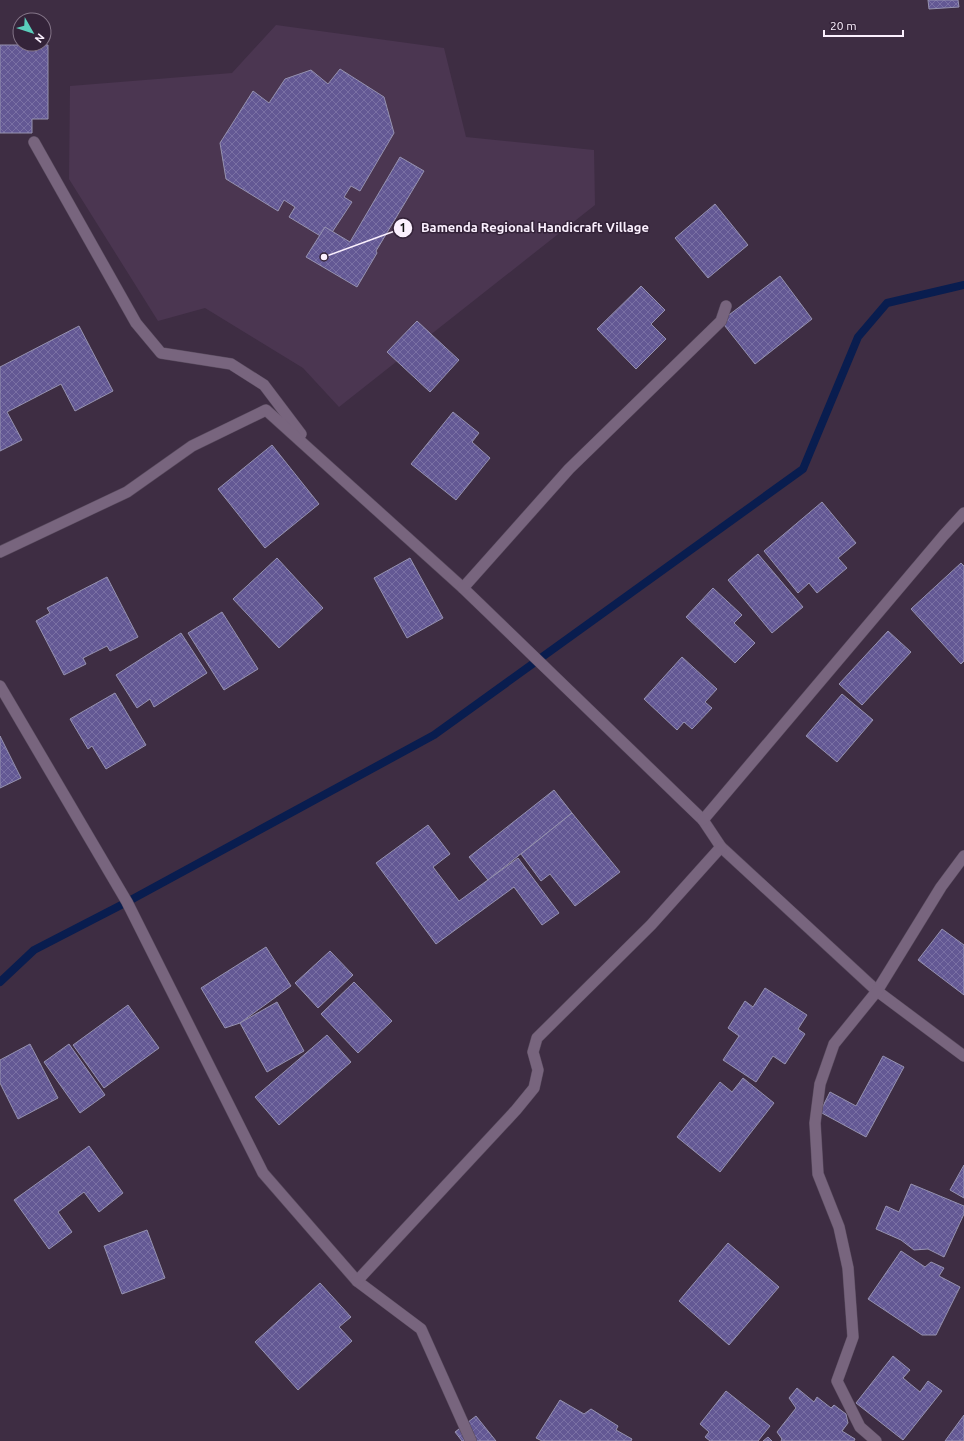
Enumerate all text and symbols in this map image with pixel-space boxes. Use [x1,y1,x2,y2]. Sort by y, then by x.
north arrow [12,12,52,52]
scale bar [824,12,903,38]
text: 20 m [830,19,857,32]
text: N [33,31,47,45]
callout: Bamenda Regional Handicraft Village [393,215,657,240]
text: Bamenda Regional Handicraft Village [421,220,649,234]
text: 1 [400,221,406,234]

